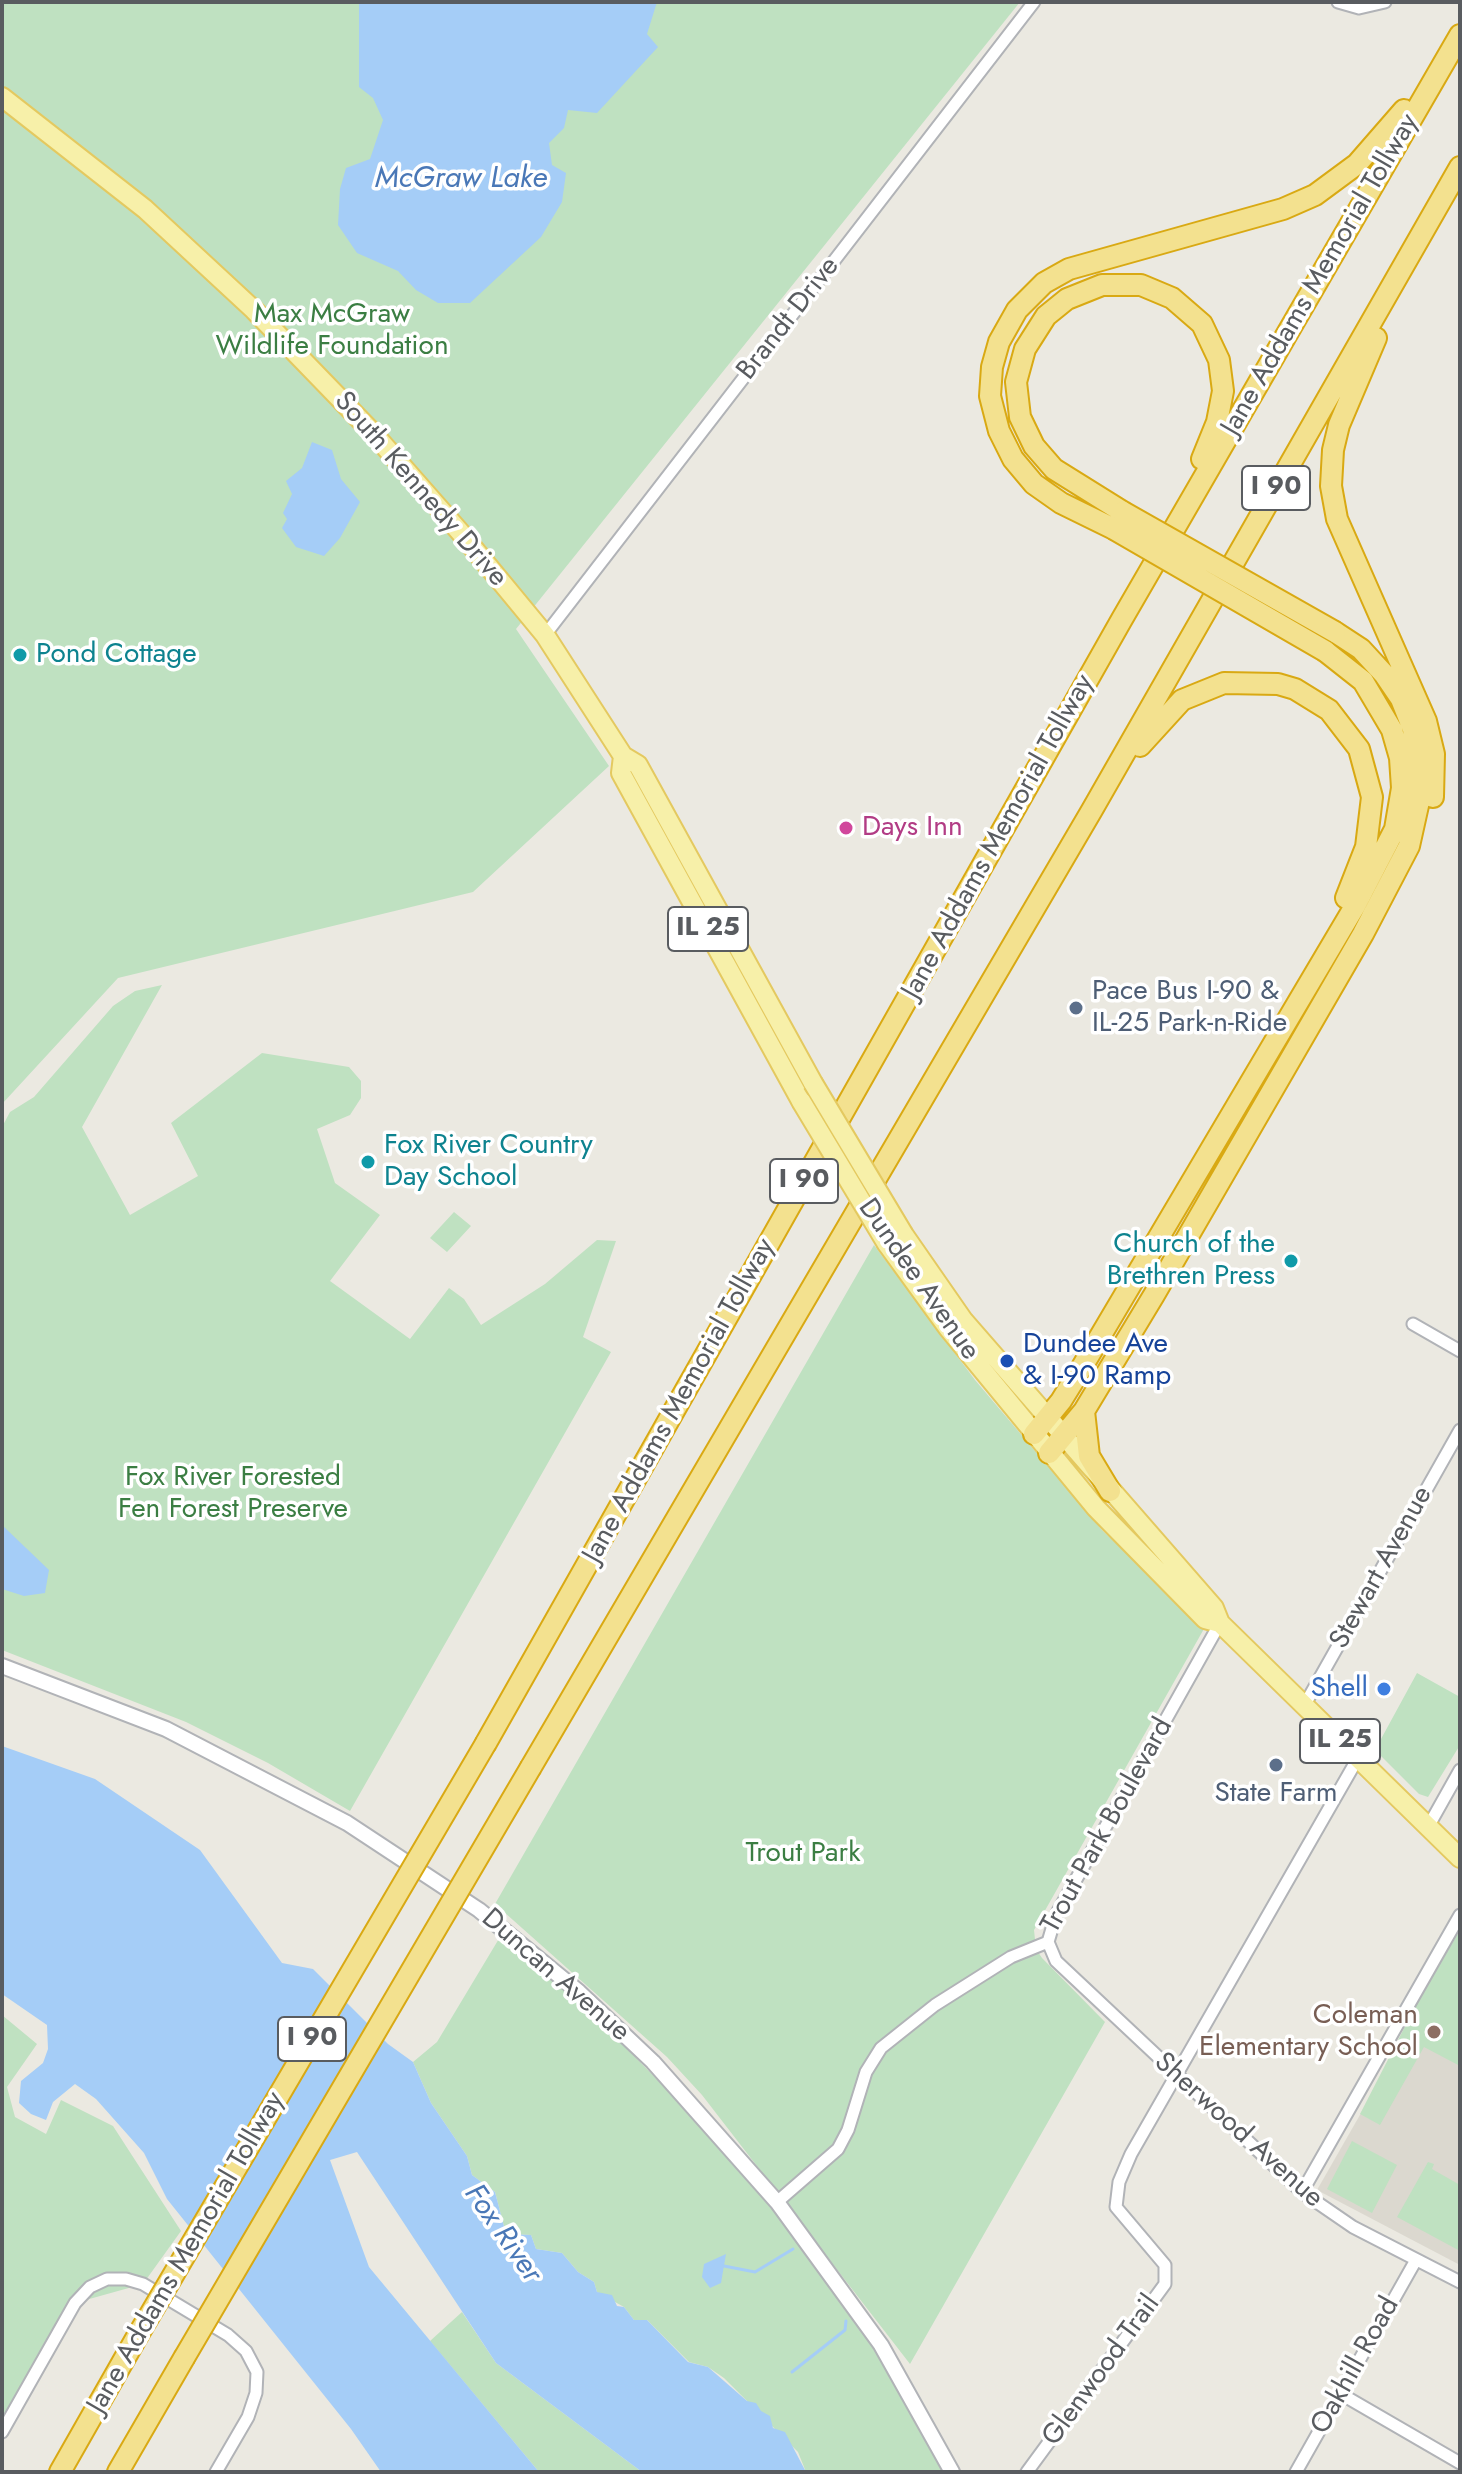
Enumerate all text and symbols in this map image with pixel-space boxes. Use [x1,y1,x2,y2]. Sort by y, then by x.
street label: Jane Addams Memorial Tollway [1215,108,1427,442]
water label: McGraw Lake [375,162,547,198]
street label: Brandt Drive [731,251,847,387]
park label: Max McGraw Wildlife Foundation [215,298,449,364]
street label: South Kennedy Drive [326,386,514,594]
road number: I 90 [1242,466,1310,510]
place label: Pond Cottage [36,638,197,672]
marker: Pond Cottage [11,646,29,664]
street label: Jane Addams Memorial Tollway [896,669,1102,1005]
place label: Days Inn [862,811,963,845]
marker: Days Inn [837,819,855,837]
road number: IL 25 [668,907,748,951]
place label: Pace Bus I-90 & IL-25 Park-n-Ride [1092,975,1287,1041]
marker: Pace Bus I-90 & IL-25 Park-n-Ride [1067,999,1085,1017]
place label: Fox River Country Day School [384,1129,593,1195]
marker: Fox River Country Day School [359,1153,377,1171]
road number: I 90 [770,1159,838,1203]
street label: Dundee Avenue [850,1193,986,1367]
place label: Church of the Brethren Press [1107,1228,1275,1294]
street label: Jane Addams Memorial Tollway [577,1233,783,1569]
marker: Church of the Brethren Press [1282,1252,1300,1270]
place label: Dundee Ave & I-90 Ramp [1023,1328,1171,1394]
marker: Dundee Ave & I-90 Ramp [998,1352,1016,1370]
park label: Fox River Forested Fen Forest Preserve [118,1461,348,1527]
street label: Stewart Avenue [1324,1481,1440,1655]
place label: Shell [1311,1672,1368,1706]
marker: Shell [1375,1680,1393,1698]
street label: Trout Park Boulevard [1035,1713,1181,1939]
road number: IL 25 [1300,1719,1380,1763]
marker: State Farm [1267,1756,1285,1774]
place label: State Farm [1214,1777,1338,1811]
park label: Trout Park [746,1837,860,1871]
street label: Duncan Avenue [474,1902,636,2050]
place label: Coleman Elementary School [1199,1999,1418,2065]
road number: I 90 [278,2017,346,2061]
marker: Coleman Elementary School [1425,2023,1443,2041]
street label: Sherwood Avenue [1147,2046,1329,2216]
street label: Jane Addams Memorial Tollway [81,2086,293,2420]
water label: Fox River [455,2178,549,2290]
street label: Glenwood Trail [1036,2289,1168,2453]
street label: Oakhill Road [1305,2292,1407,2440]

